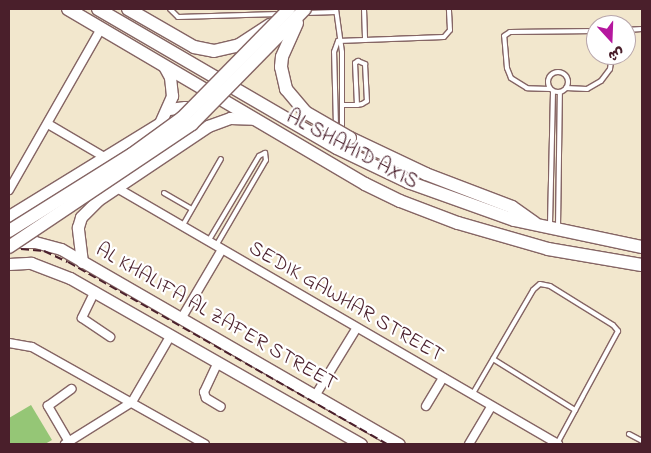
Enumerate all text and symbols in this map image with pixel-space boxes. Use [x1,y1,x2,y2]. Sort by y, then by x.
north arrow [586,15,636,65]
text: ش [605,41,627,66]
street label: AL SHAHID AXIS [282,105,422,195]
street label: SEDIK GAWHAR STREET [244,236,448,368]
street label: AL KHALIFA AL ZAFER STREET [91,237,341,397]

